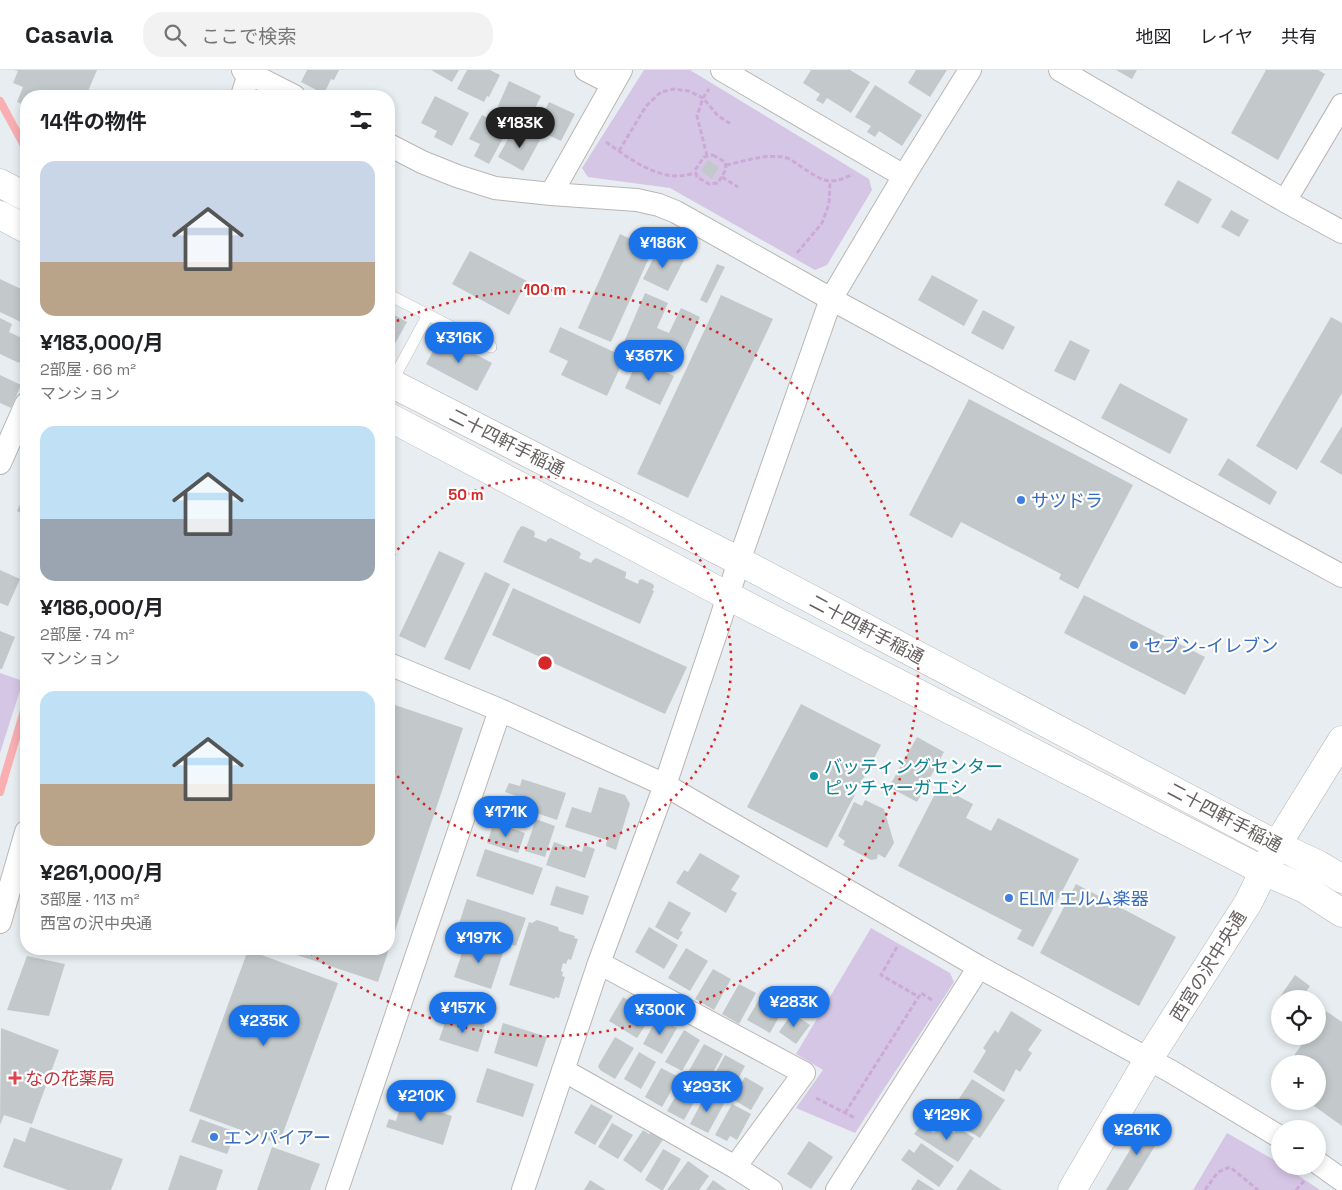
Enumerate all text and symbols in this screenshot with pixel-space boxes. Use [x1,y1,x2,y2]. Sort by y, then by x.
search box [143,12,493,57]
text: Casavia [25,19,113,50]
icon: search [161,21,189,49]
text: ここで検索 [201,24,296,49]
text: 地図 [1136,25,1172,48]
text: レイヤ [1200,25,1253,48]
text: 共有 [1281,25,1317,48]
icon: filters [347,106,375,134]
pin: ¥183K [485,106,555,149]
text: 14件の物件 [40,108,147,135]
text: ¥183K [497,112,543,133]
icon: home [163,194,253,284]
pin: ¥186K [628,226,698,269]
text: ¥186K [640,232,686,253]
text: 100 m [524,280,566,299]
pin: ¥316K [424,322,494,364]
text: ¥316K [436,327,482,348]
text: ¥183,000/月 [40,329,164,356]
pin: ¥367K [614,340,684,382]
text: ¥367K [625,345,673,366]
text: 2部屋 · 66 m² [40,359,136,380]
text: マンション [40,383,120,404]
street label: 二十四軒手稲通 [446,403,568,481]
icon: home [163,459,253,549]
text: 50 m [448,485,484,504]
place label: サツドラ [1031,489,1103,512]
marker: サツドラ [1015,494,1027,506]
street label: 二十四軒手稲通 [806,589,928,669]
text: ¥186,000/月 [40,594,164,621]
text: 2部屋 · 74 m² [40,624,135,645]
place label: セブン-イレブン [1144,634,1278,657]
marker: セブン-イレブン [1128,639,1140,651]
text: マンション [40,648,120,669]
centre of rings [536,654,554,672]
icon: home [163,724,253,814]
place label: バッティングセンター ピッチャーガエシ [824,755,1003,799]
marker: バッティングセンター ピッチャーガエシ [808,770,820,782]
street label: 二十四軒手稲通 [1164,777,1286,857]
pin: ¥171K [471,796,541,838]
text: ¥171K [484,801,528,822]
text: ¥261,000/月 [40,859,164,886]
place label: ELM エルム楽器 [1019,887,1149,910]
text: 3部屋 · 113 m² [40,889,140,910]
marker: ELM エルム楽器 [1003,892,1015,904]
street label: 西宮の沢中央通 [1165,906,1251,1026]
text: 西宮の沢中央通 [40,913,152,934]
pin: ¥197K [444,922,514,964]
text: ¥197K [456,927,502,948]
pin: ¥283K [759,986,829,1028]
map controls [1271,990,1326,1175]
button: locate [1271,990,1326,1045]
text: ¥283K [770,991,818,1012]
pin: ¥157K [428,992,498,1034]
pin: ¥300K [625,994,695,1036]
text: ¥157K [440,997,486,1018]
text: ¥300K [635,999,685,1020]
pin: ¥235K [229,1004,299,1047]
text: ¥235K [240,1010,288,1031]
button: + [1271,1055,1326,1110]
place label: なの花薬局 [25,1067,115,1090]
pin: ¥293K [672,1070,742,1113]
marker: なの花薬局 [9,1072,21,1084]
text: ¥293K [683,1076,732,1097]
pin: ¥210K [386,1080,456,1122]
text: ¥210K [397,1085,445,1106]
pin: ¥129K [912,1098,982,1141]
text: ¥129K [924,1104,970,1125]
pin: ¥261K [1102,1114,1172,1156]
text: ¥261K [1114,1119,1160,1140]
button: − [1271,1120,1326,1175]
place label: エンパイアー [224,1126,331,1149]
marker: エンパイアー [208,1131,220,1143]

